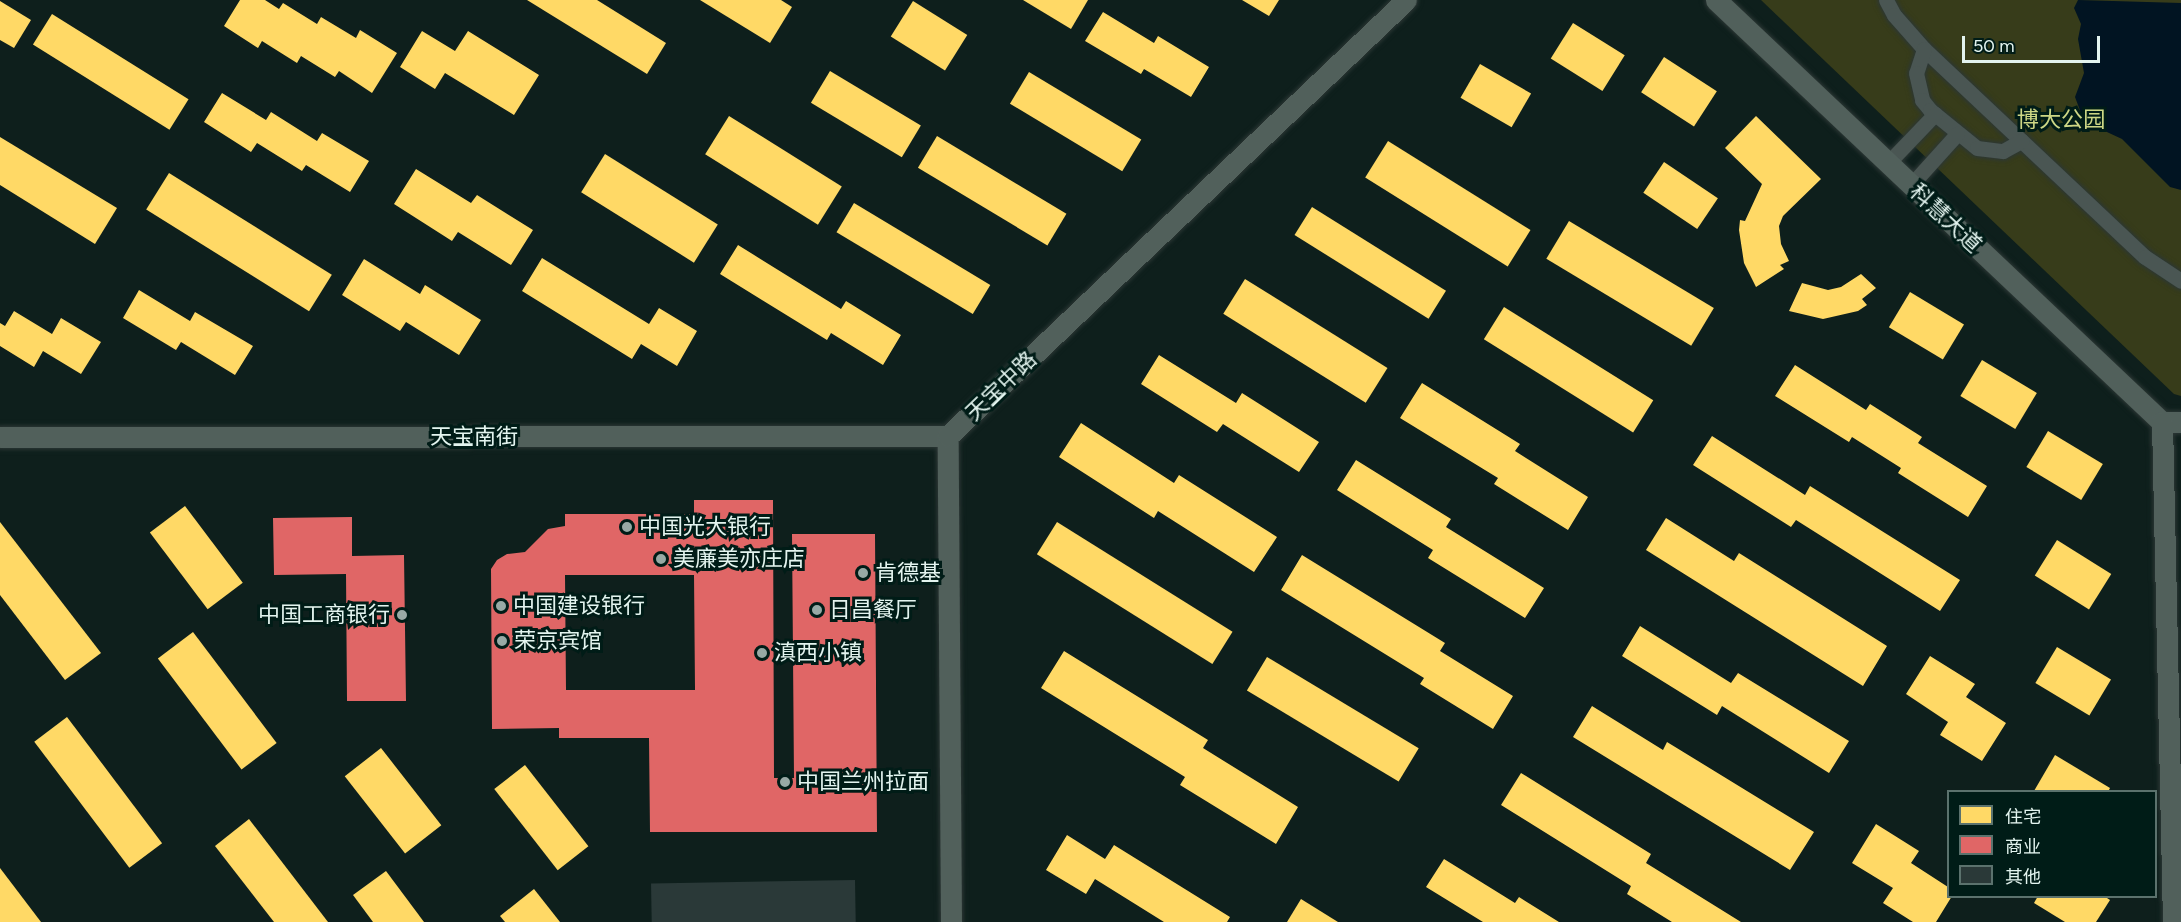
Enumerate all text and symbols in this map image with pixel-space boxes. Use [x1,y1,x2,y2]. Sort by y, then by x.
scale bar [1965,24,2103,62]
text: 50 m [1973,35,2015,57]
park label: 博大公园 [2017,107,2105,133]
street label: 科慧大道 [1905,178,1987,258]
street label: 天宝中路 [960,346,1042,426]
street label: 天宝南街 [430,424,518,450]
place label: 中国光大银行 [639,514,771,540]
marker: 中国光大银行 [620,520,634,534]
place label: 美廉美亦庄店 [673,546,805,572]
marker: 美廉美亦庄店 [654,552,668,566]
place label: 肯德基 [875,560,941,586]
marker: 肯德基 [856,566,870,580]
place label: 中国建设银行 [513,593,645,619]
place label: 日昌餐厅 [829,597,917,623]
marker: 中国建设银行 [494,599,508,613]
place label: 中国工商银行 [258,602,390,628]
marker: 日昌餐厅 [810,603,824,617]
marker: 中国工商银行 [395,608,409,622]
place label: 荣京宾馆 [514,628,602,654]
marker: 荣京宾馆 [495,634,509,648]
place label: 滇西小镇 [774,640,862,666]
marker: 滇西小镇 [755,646,769,660]
place label: 中国兰州拉面 [797,769,929,795]
marker: 中国兰州拉面 [778,775,792,789]
legend [1947,790,2157,898]
text: 住宅 [2005,806,2041,828]
text: 商业 [2005,836,2041,858]
text: 其他 [2005,866,2041,888]

